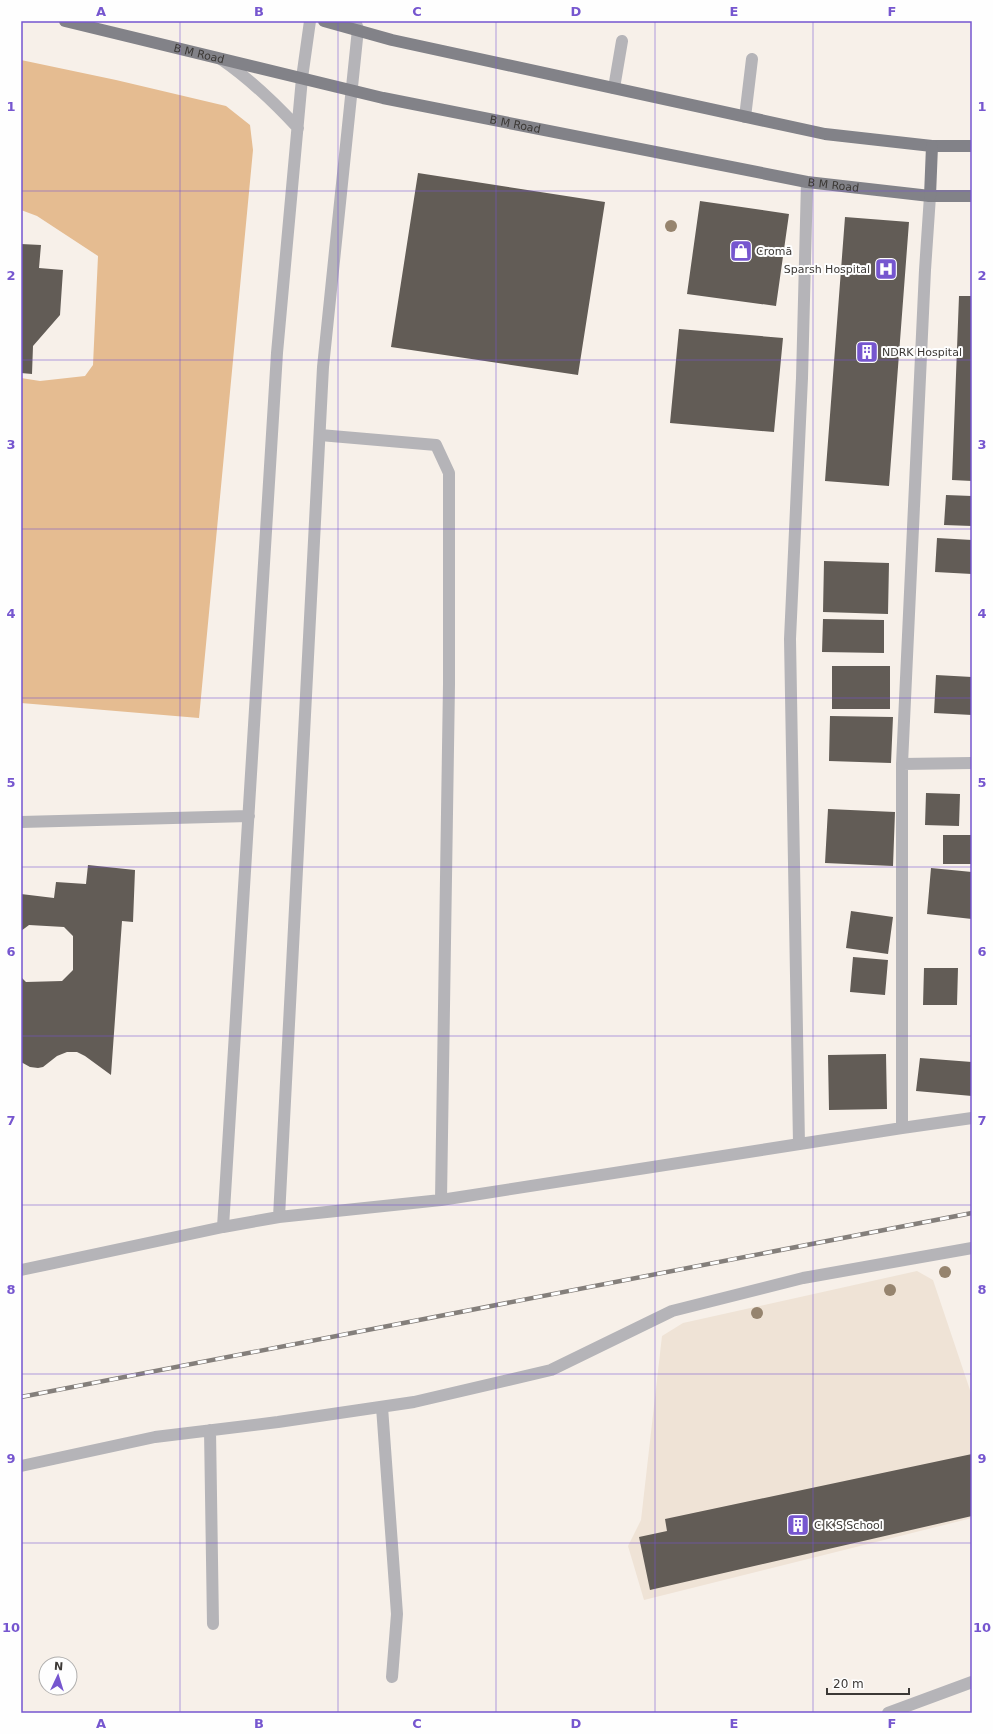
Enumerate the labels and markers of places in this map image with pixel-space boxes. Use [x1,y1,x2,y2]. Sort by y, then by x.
shop icon: Cromā [728,238,754,264]
place label: Cromā [756,245,792,258]
hospital icon: Sparsh Hospital [873,256,899,282]
place label: Sparsh Hospital [784,263,870,276]
building icon: NDRK Hospital [854,339,880,365]
place label: NDRK Hospital [882,346,962,359]
building icon: C K S School [785,1512,811,1538]
place label: C K S School [814,1519,883,1532]

